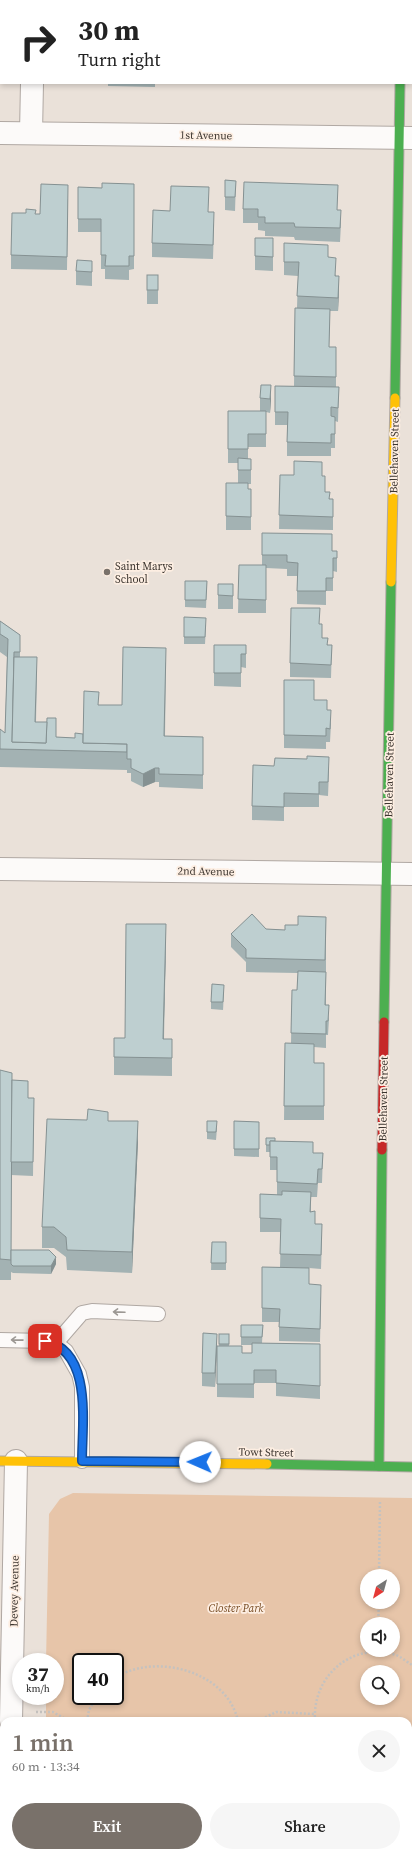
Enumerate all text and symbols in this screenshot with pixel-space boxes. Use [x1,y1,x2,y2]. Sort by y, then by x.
text: 30 m [78,11,140,49]
icon: right [12,16,64,68]
text: Turn right [78,47,160,72]
street label: 1st Avenue [180,128,233,143]
street label: Bellehaven Street [386,408,403,494]
place label: Saint Marys School [115,559,173,587]
marker: Saint Marys School [102,567,112,577]
street label: Bellehaven Street [381,732,398,818]
street label: 2nd Avenue [177,864,235,880]
street label: Bellehaven Street [375,1056,392,1142]
one-way arrow [113,1309,126,1316]
pin [28,1324,62,1358]
icon: arrive [34,1330,56,1352]
one-way arrow [11,1336,24,1344]
position arrow [179,1441,221,1483]
street label: Towt Street [238,1445,294,1460]
street label: Dewey Avenue [6,1555,23,1627]
north arrow [360,1569,400,1609]
map controls [360,1569,400,1705]
park label: Closter Park [208,1601,264,1616]
button: sound [360,1617,400,1657]
speed limit sign: 40 [72,1653,124,1705]
text: 37 [27,1660,49,1688]
button: search [360,1665,400,1705]
text: km/h [26,1682,50,1695]
text: 1 min [12,1726,74,1759]
button: close [358,1730,400,1772]
text: 60 m · 13:34 [12,1758,80,1775]
button: Exit [12,1803,202,1849]
button: Share [210,1803,400,1849]

